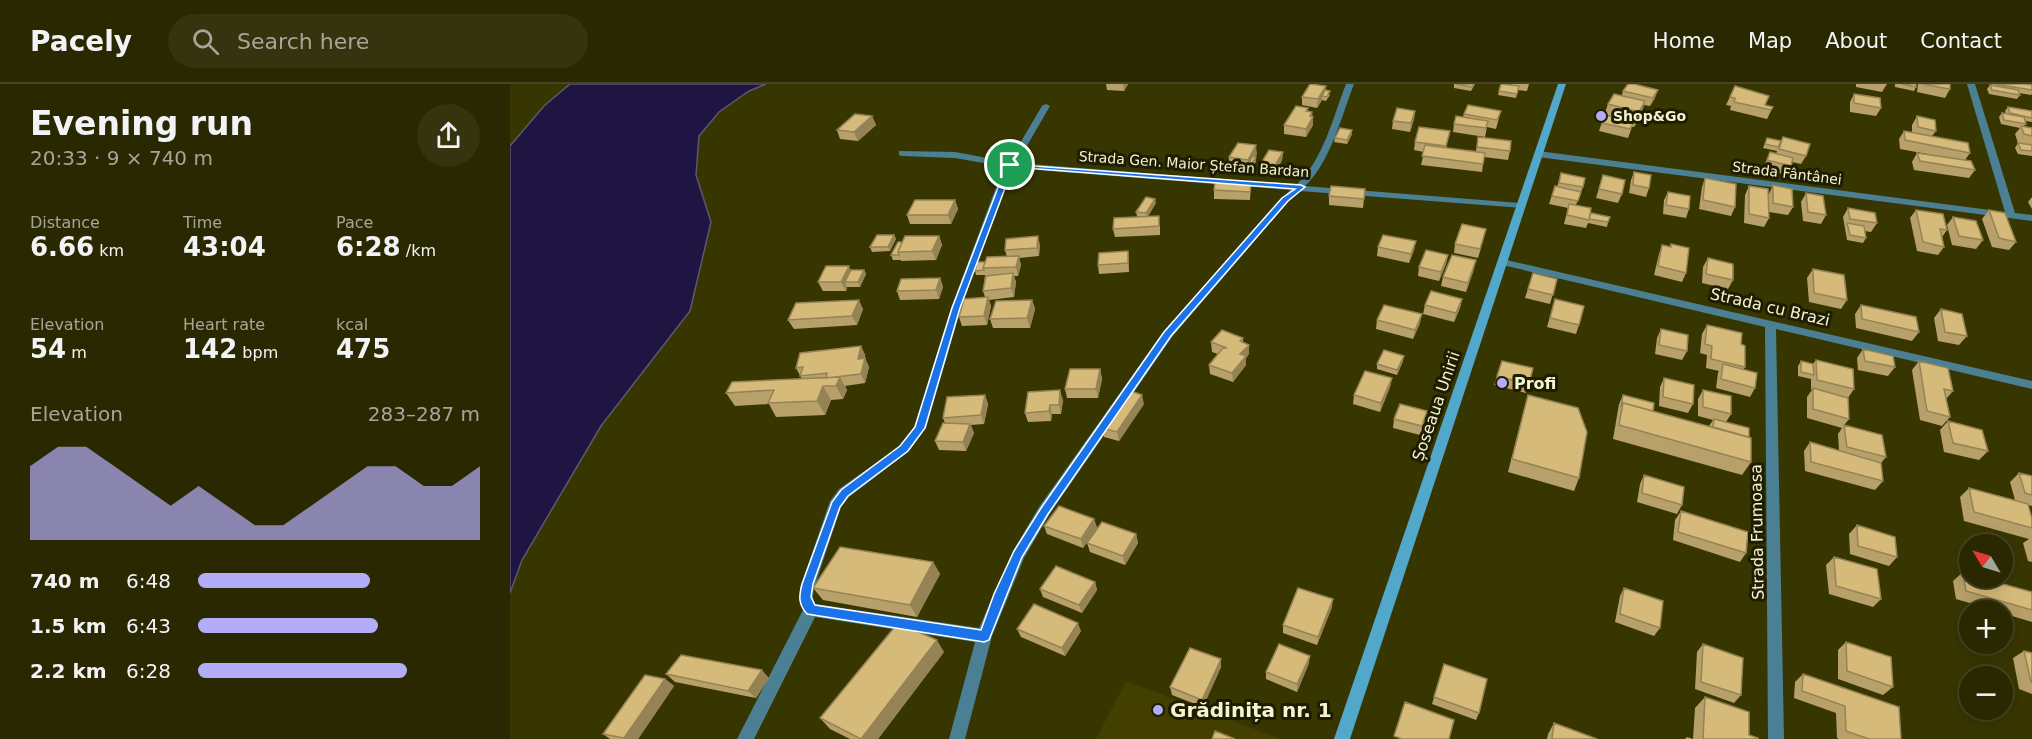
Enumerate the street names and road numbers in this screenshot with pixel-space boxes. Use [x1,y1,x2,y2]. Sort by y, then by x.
street label: Strada Gen. Maior Ștefan Bardan [1078,148,1310,181]
street label: Strada Fântânei [1731,158,1843,188]
street label: Strada cu Brazi [1708,284,1832,330]
street label: Șoseaua Unirii [1408,349,1464,463]
street label: Strada Frumoasa [1746,464,1768,600]

